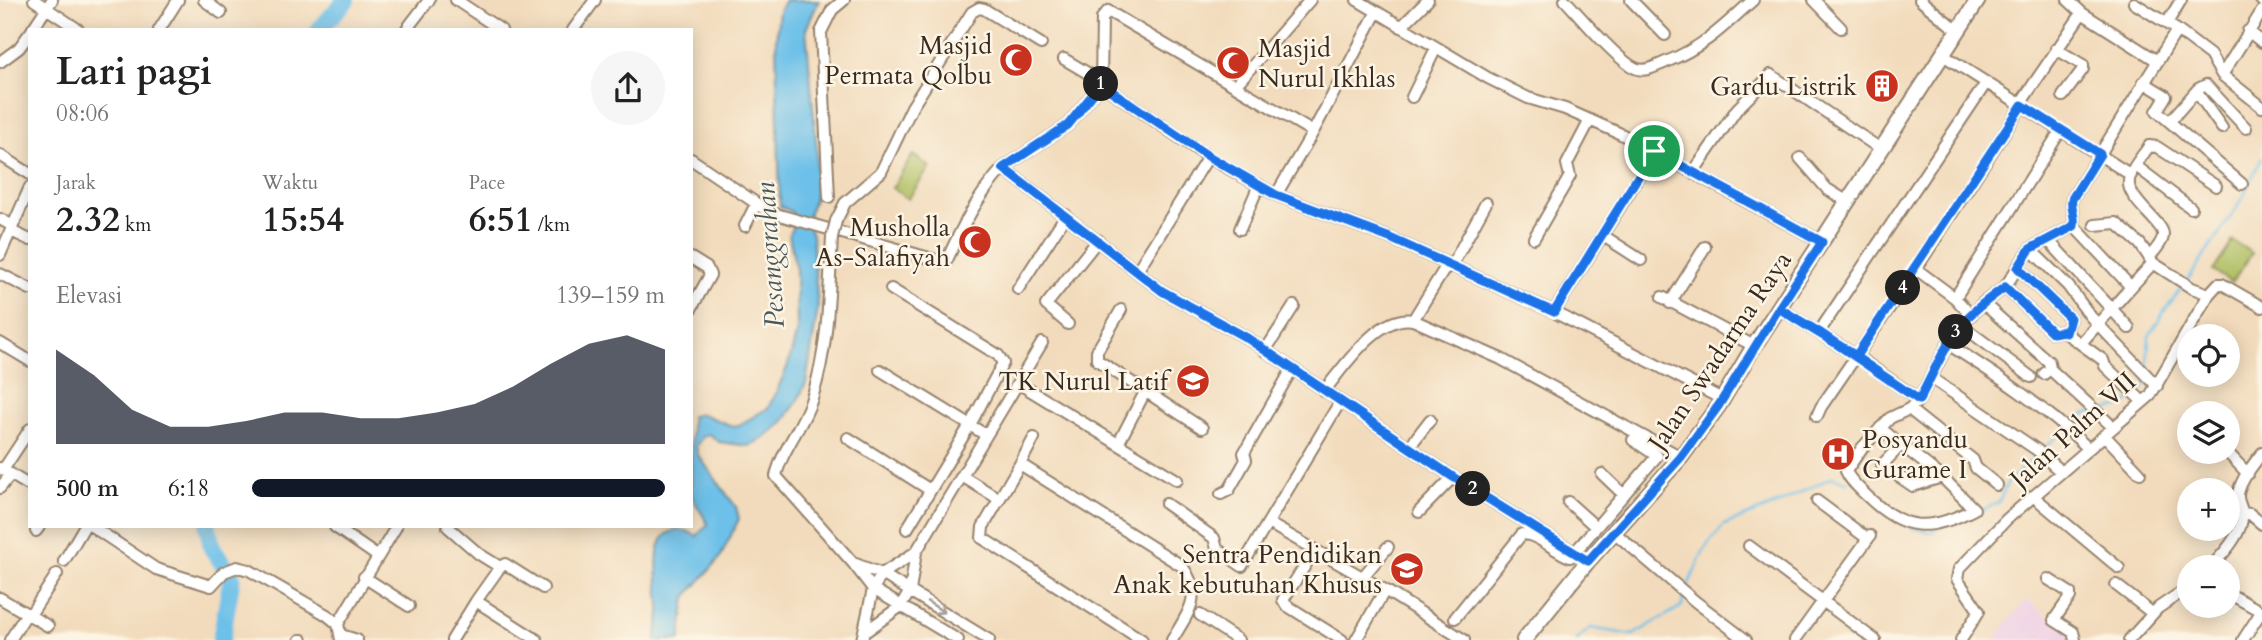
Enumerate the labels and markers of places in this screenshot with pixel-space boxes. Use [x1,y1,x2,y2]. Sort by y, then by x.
place label: Masjid Permata Qolbu [824,28,992,93]
place label: Masjid Nurul Ikhlas [1258,31,1395,96]
mosque icon: Masjid Permata Qolbu [997,41,1035,79]
mosque icon: Masjid Nurul Ikhlas [1214,44,1252,82]
pin: 1 [1084,66,1118,102]
building icon: Gardu Listrik [1863,67,1901,105]
place label: Gardu Listrik [1710,69,1857,104]
pin [1624,121,1684,181]
place label: Musholla As-Salafiyah [815,210,950,275]
mosque icon: Musholla As-Salafiyah [956,223,994,261]
pin: 4 [1885,270,1920,306]
pin: 3 [1938,314,1974,350]
school or university icon: TK Nurul Latif [1174,362,1212,400]
place label: TK Nurul Latif [998,364,1172,399]
place label: Posyandu Gurame I [1862,422,1968,487]
hospital icon: Posyandu Gurame I [1819,435,1857,473]
pin: 2 [1456,472,1490,506]
place label: Sentra Pendidikan Anak kebutuhan Khusus [1113,537,1382,602]
school or university icon: Sentra Pendidikan Anak kebutuhan Khusus [1388,550,1426,588]

